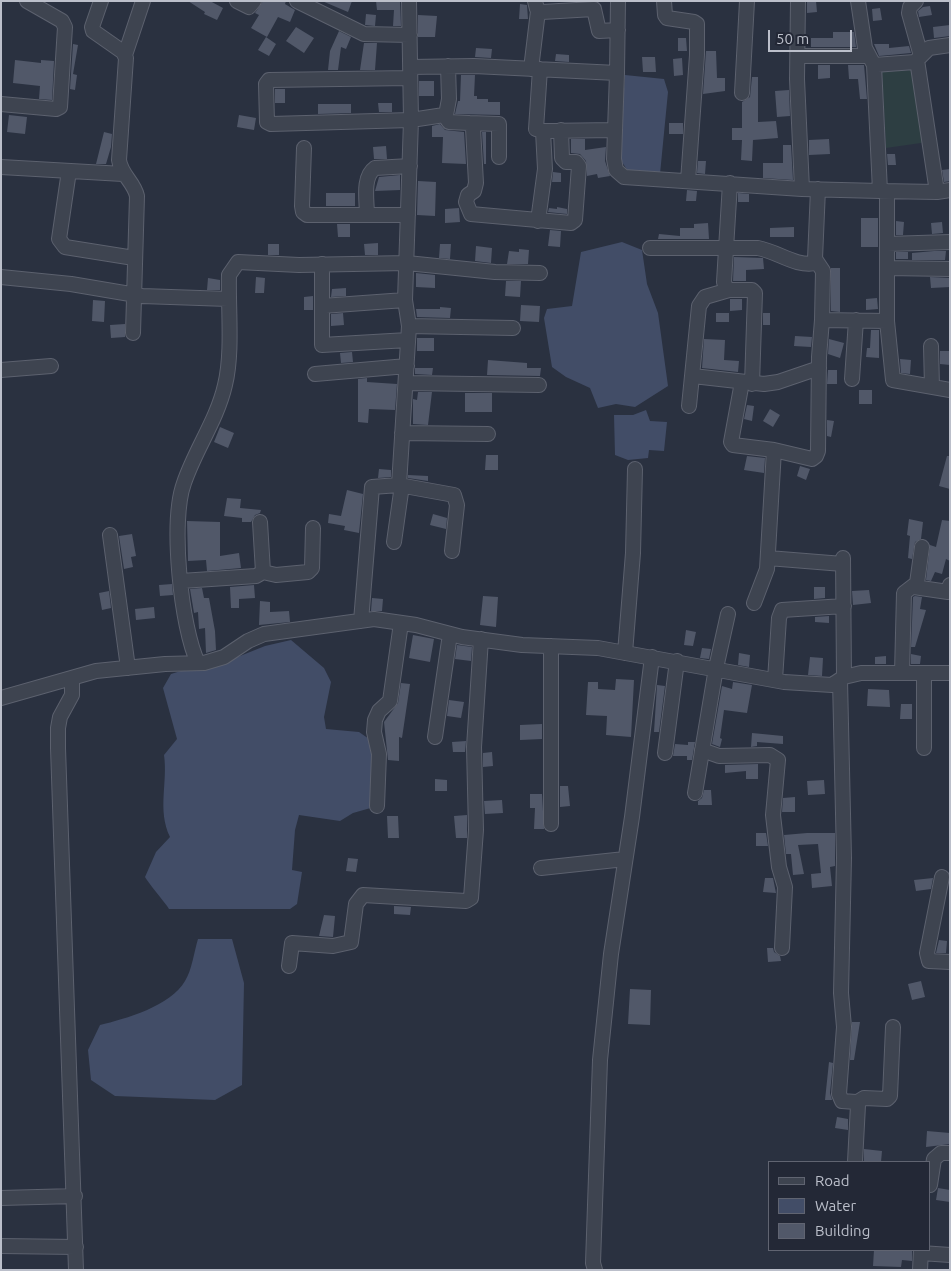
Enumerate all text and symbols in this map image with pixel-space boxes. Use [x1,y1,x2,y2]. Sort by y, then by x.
scale bar [771,20,855,52]
text: 50 m [776,30,809,47]
legend [768,1161,931,1251]
text: Road [815,1172,850,1189]
text: Water [815,1197,856,1214]
text: Building [815,1222,870,1239]

